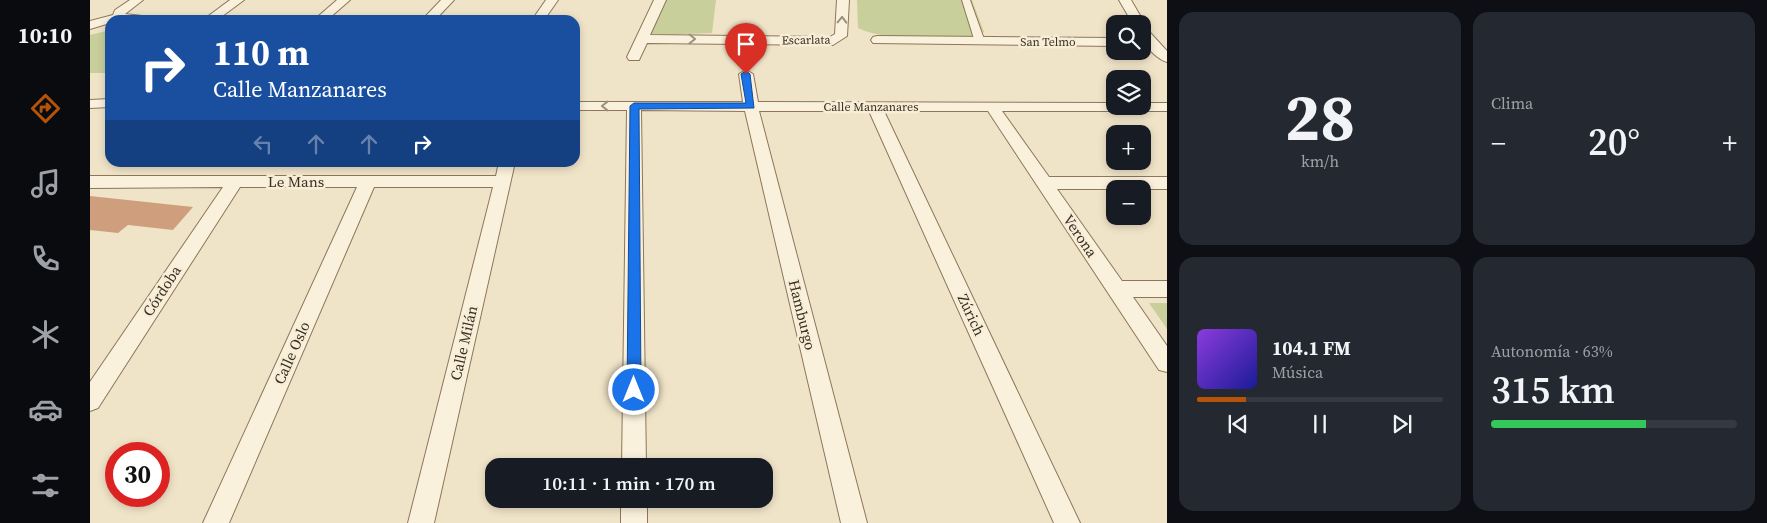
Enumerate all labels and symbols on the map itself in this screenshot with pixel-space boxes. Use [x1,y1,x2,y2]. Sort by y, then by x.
one-way arrow [837,16,847,24]
pin [725,23,767,74]
street label: Escarlata [781,32,831,48]
one-way arrow [688,34,696,45]
street label: San Telmo [1020,34,1076,50]
street label: Calle Manzanares [824,99,918,115]
one-way arrow [600,101,608,111]
street label: Le Mans [268,171,324,192]
street label: Verona [1058,210,1103,262]
street label: Córdoba [137,261,186,320]
street label: Hamburgo [784,277,821,352]
street label: Zúrich [953,290,990,339]
street label: Calle Milán [445,303,482,382]
street label: Calle Oslo [268,318,315,388]
position arrow [607,363,659,415]
speed limit sign: 30 [105,442,170,507]

